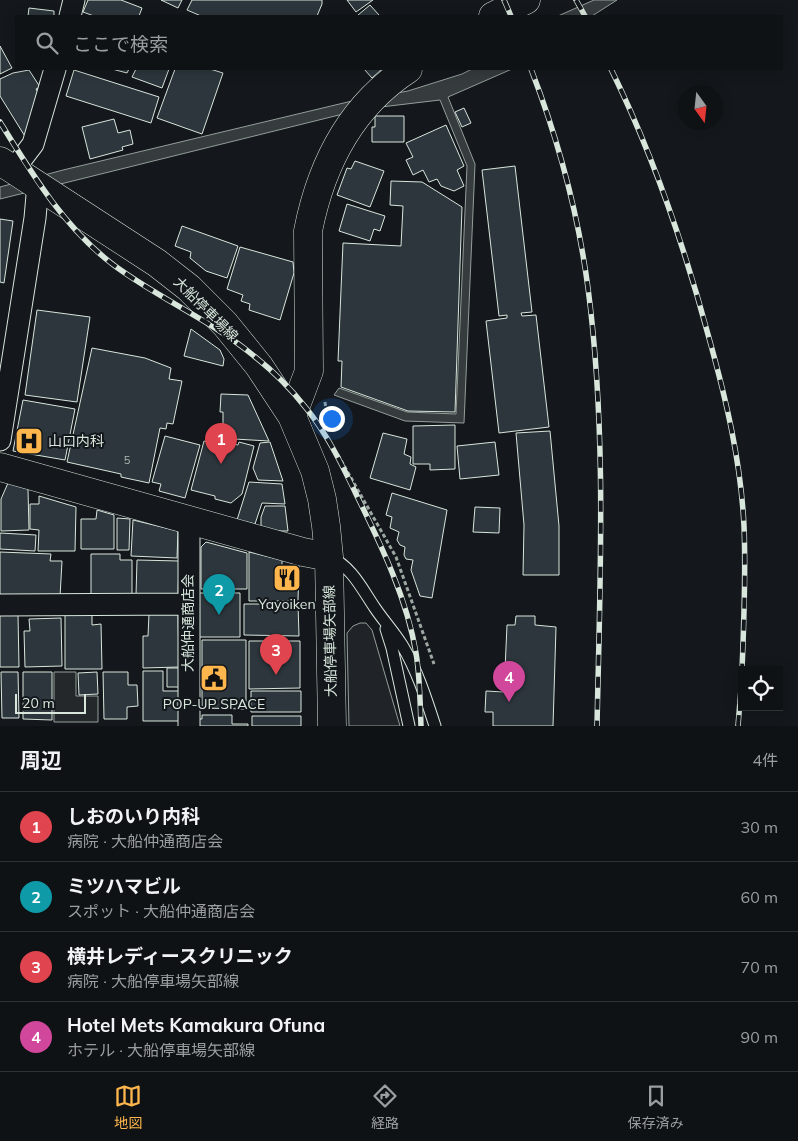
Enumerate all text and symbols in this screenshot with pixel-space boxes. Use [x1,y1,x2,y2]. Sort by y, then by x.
search box [15,15,783,70]
icon: search [33,29,61,57]
text: ここで検索 [73,32,168,56]
north arrow [678,85,723,130]
street label: 大船停車場線 [170,273,242,345]
your location [319,406,345,432]
pin: 1 [205,423,237,464]
hospital icon: 山口内科 [14,426,44,456]
place label: 山口内科 [48,432,104,450]
house number: 5 [124,453,131,467]
restaurant icon: Yayoiken [272,563,302,593]
street label: 大船仲通商店会 [179,574,197,672]
pin: 2 [203,574,235,615]
street label: 大船停車場矢部線 [320,585,340,697]
place label: Yayoiken [257,595,316,613]
pin: 3 [260,634,292,675]
pin: 4 [493,661,525,702]
public building icon: POP-UP SPACE [199,663,229,693]
map controls [738,666,783,711]
button: locate [738,666,783,711]
scale bar [15,691,86,714]
text: 20 m [22,694,55,712]
place label: POP-UP SPACE [163,695,265,713]
text: 周辺 [20,747,62,773]
text: 4件 [752,750,778,770]
text: しおのいり内科 [67,804,200,828]
text: 1 [31,817,41,837]
text: 30 m [741,817,778,837]
text: 病院 · 大船仲通商店会 [67,831,223,851]
text: ミツハマビル [67,874,181,898]
text: 2 [31,887,41,907]
text: 60 m [741,887,778,907]
text: スポット · 大船仲通商店会 [67,901,255,921]
text: 横井レディースクリニック [67,944,293,968]
text: 3 [31,957,41,977]
text: 70 m [741,957,778,977]
text: 病院 · 大船停車場矢部線 [67,971,239,991]
text: Hotel Mets Kamakura Ofuna [67,1013,325,1037]
text: 4 [31,1027,41,1047]
text: 90 m [741,1027,778,1047]
text: ホテル · 大船停車場矢部線 [67,1040,255,1060]
tab: 地図 [114,1082,142,1132]
tab: 経路 [371,1082,399,1132]
tab: 保存済み [628,1082,684,1132]

